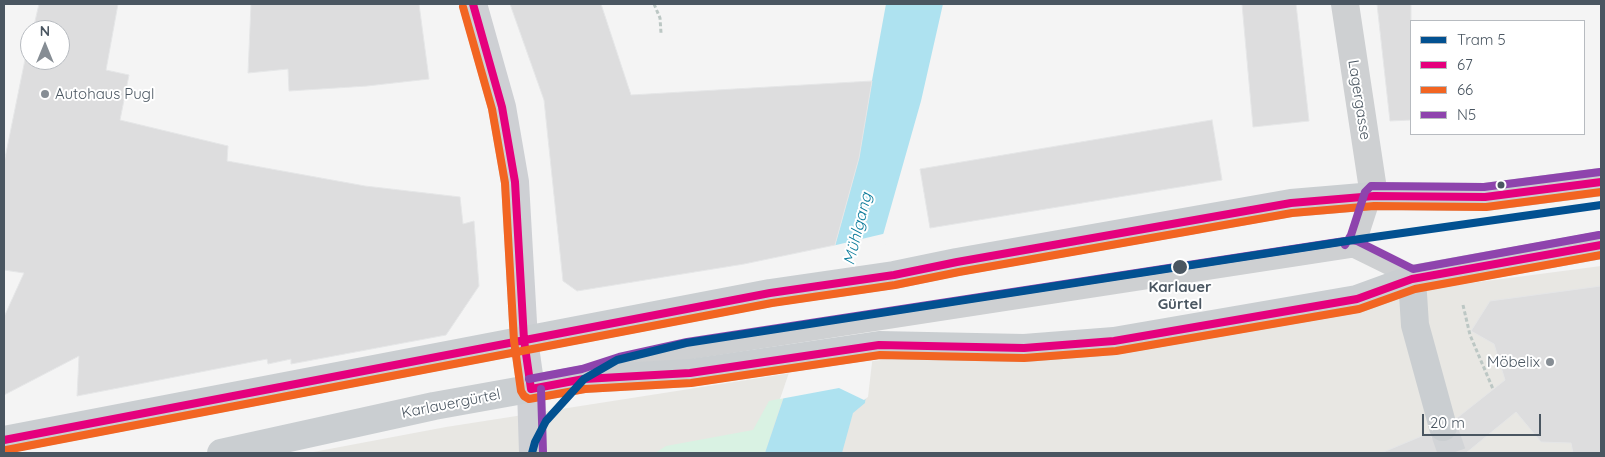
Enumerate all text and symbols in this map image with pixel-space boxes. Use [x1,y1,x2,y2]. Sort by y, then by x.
north arrow [20,20,70,70]
legend [1410,20,1585,135]
text: N [40,22,50,40]
text: Tram 5 [1457,30,1506,49]
text: 67 [1457,55,1473,74]
street label: Lagergasse [1344,59,1374,141]
text: 66 [1457,80,1473,99]
place label: Autohaus Pugl [55,85,154,103]
marker: Autohaus Pugl [39,88,51,100]
text: N5 [1457,105,1476,124]
unlabelled marker [1496,180,1506,190]
water label: Mühlgang [840,191,876,267]
marker: Karlauer Gürtel [1171,258,1189,276]
place label: Karlauer Gürtel [1148,278,1212,313]
place label: Möbelix [1487,353,1540,371]
marker: Möbelix [1544,356,1556,368]
street label: Karlauergürtel [400,386,502,422]
scale bar [1425,404,1544,436]
text: 20 m [1430,413,1465,432]

